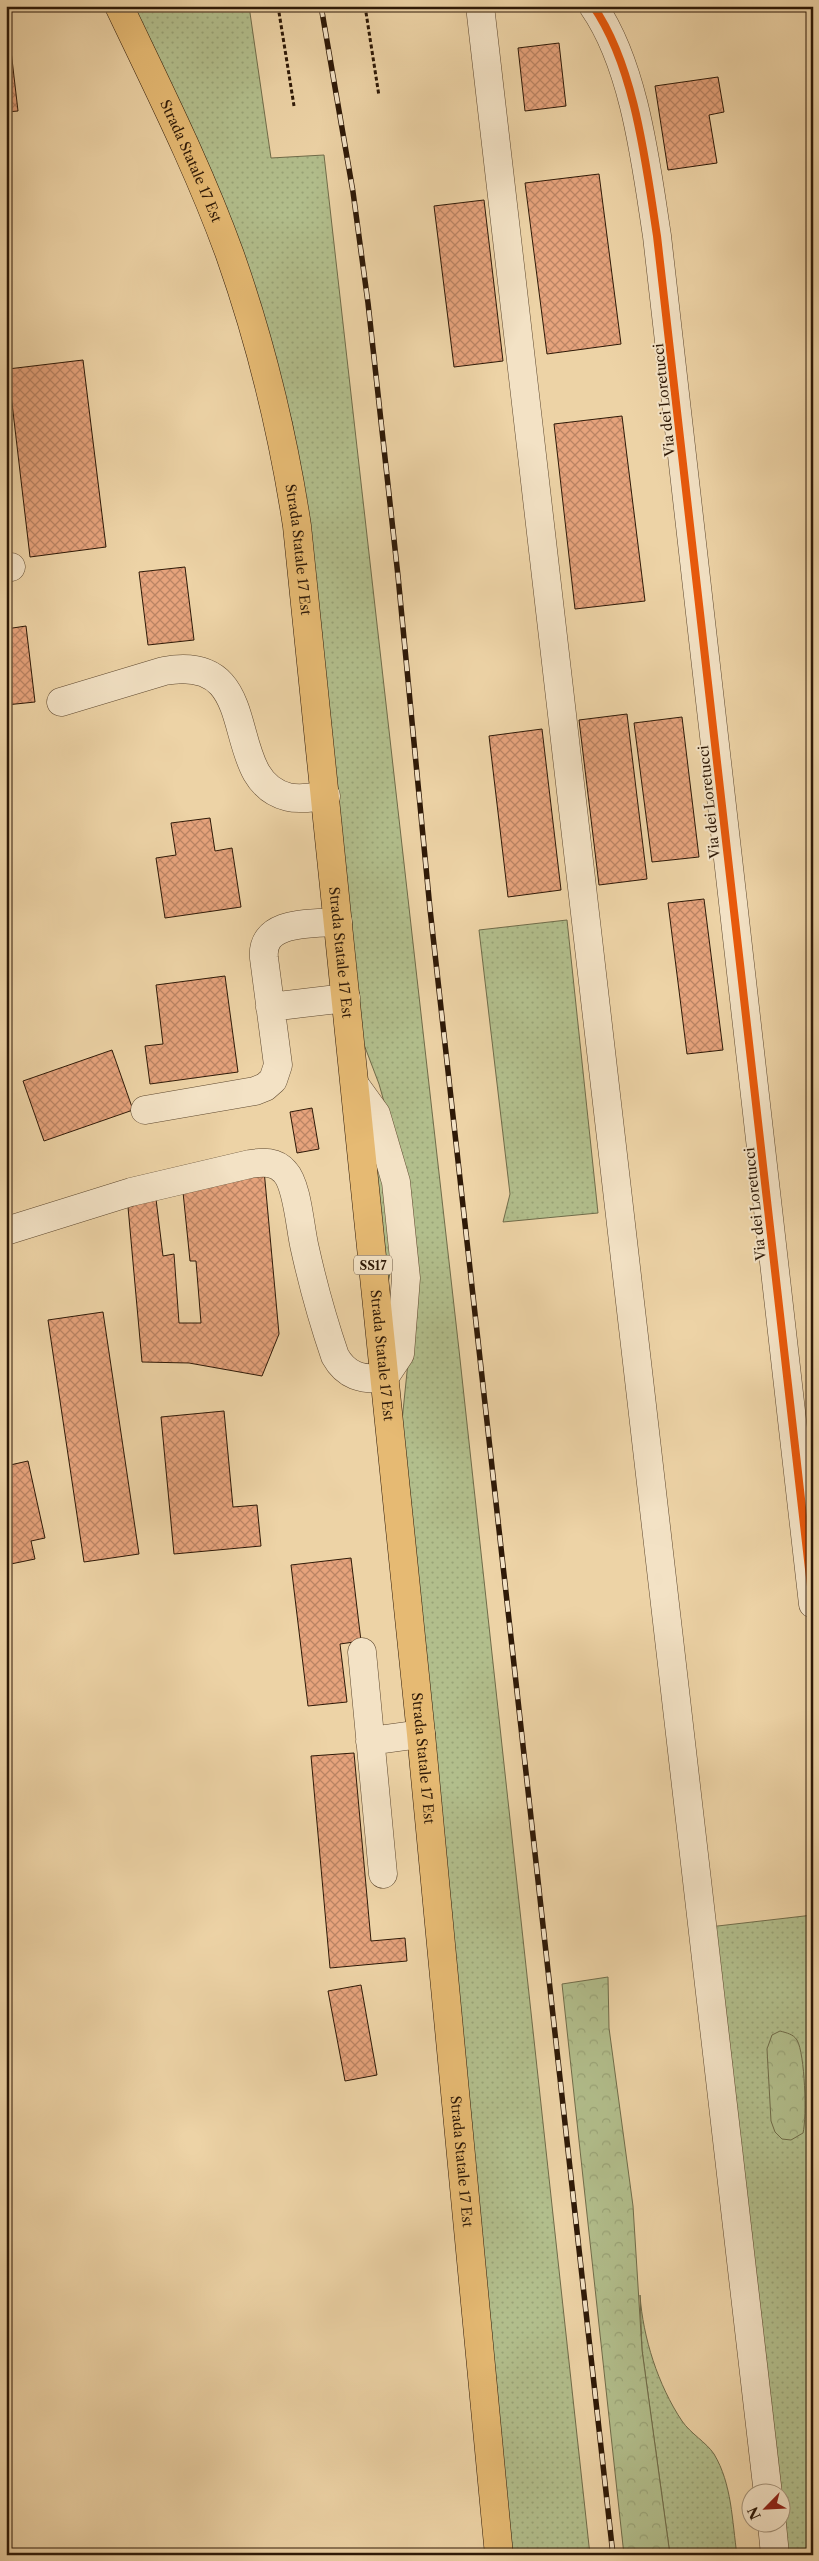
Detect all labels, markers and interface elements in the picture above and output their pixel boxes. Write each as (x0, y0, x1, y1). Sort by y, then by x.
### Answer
street label: Strada Statale 17 Est (156, 97, 226, 225)
street label: Via dei Loretucci (649, 343, 679, 458)
street label: Strada Statale 17 Est (281, 483, 315, 616)
street label: Via dei Loretucci (694, 745, 724, 860)
street label: Strada Statale 17 Est (325, 886, 356, 1019)
street label: Via dei Loretucci (740, 1147, 770, 1262)
road number: SS17 (354, 1256, 392, 1274)
street label: Strada Statale 17 Est (366, 1289, 398, 1422)
street label: Strada Statale 17 Est (408, 1692, 439, 1825)
street label: Strada Statale 17 Est (446, 2095, 477, 2228)
north arrow (742, 2484, 792, 2534)
text: N (743, 2504, 765, 2523)

